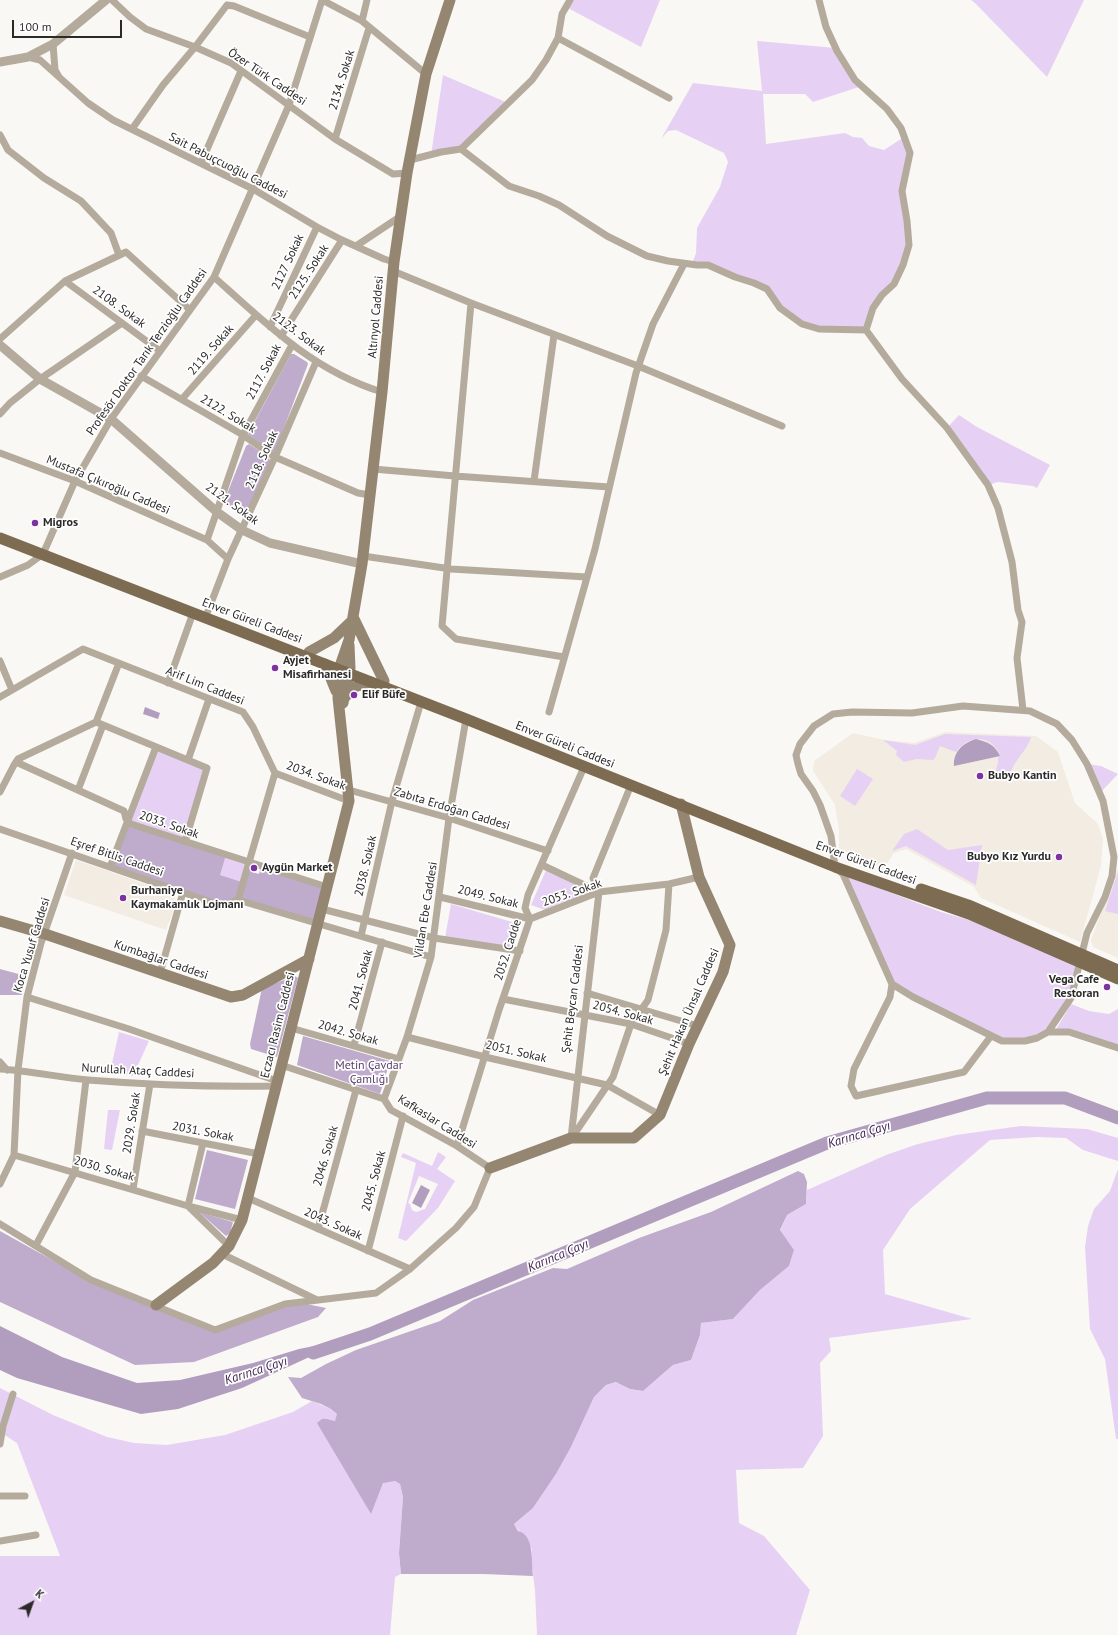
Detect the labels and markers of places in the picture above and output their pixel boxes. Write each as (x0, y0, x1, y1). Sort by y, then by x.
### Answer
place label: Migros (43, 516, 78, 530)
marker: Migros (30, 518, 40, 528)
place label: Ayjet Misafirhanesi (283, 654, 351, 682)
marker: Ayjet Misafirhanesi (270, 663, 280, 673)
place label: Elif Büfe (362, 688, 405, 702)
marker: Elif Büfe (349, 690, 359, 700)
place label: Bubyo Kantin (988, 769, 1057, 783)
marker: Bubyo Kantin (975, 771, 985, 781)
place label: Bubyo Kız Yurdu (967, 850, 1051, 864)
marker: Bubyo Kız Yurdu (1054, 852, 1064, 862)
place label: Aygün Market (262, 861, 333, 875)
marker: Aygün Market (249, 863, 259, 873)
place label: Burhaniye Kaymakamlık Lojmanı (131, 884, 243, 912)
marker: Burhaniye Kaymakamlık Lojmanı (118, 893, 128, 903)
place label: Vega Cafe Restoran (1049, 973, 1099, 1001)
marker: Vega Cafe Restoran (1102, 982, 1112, 992)

